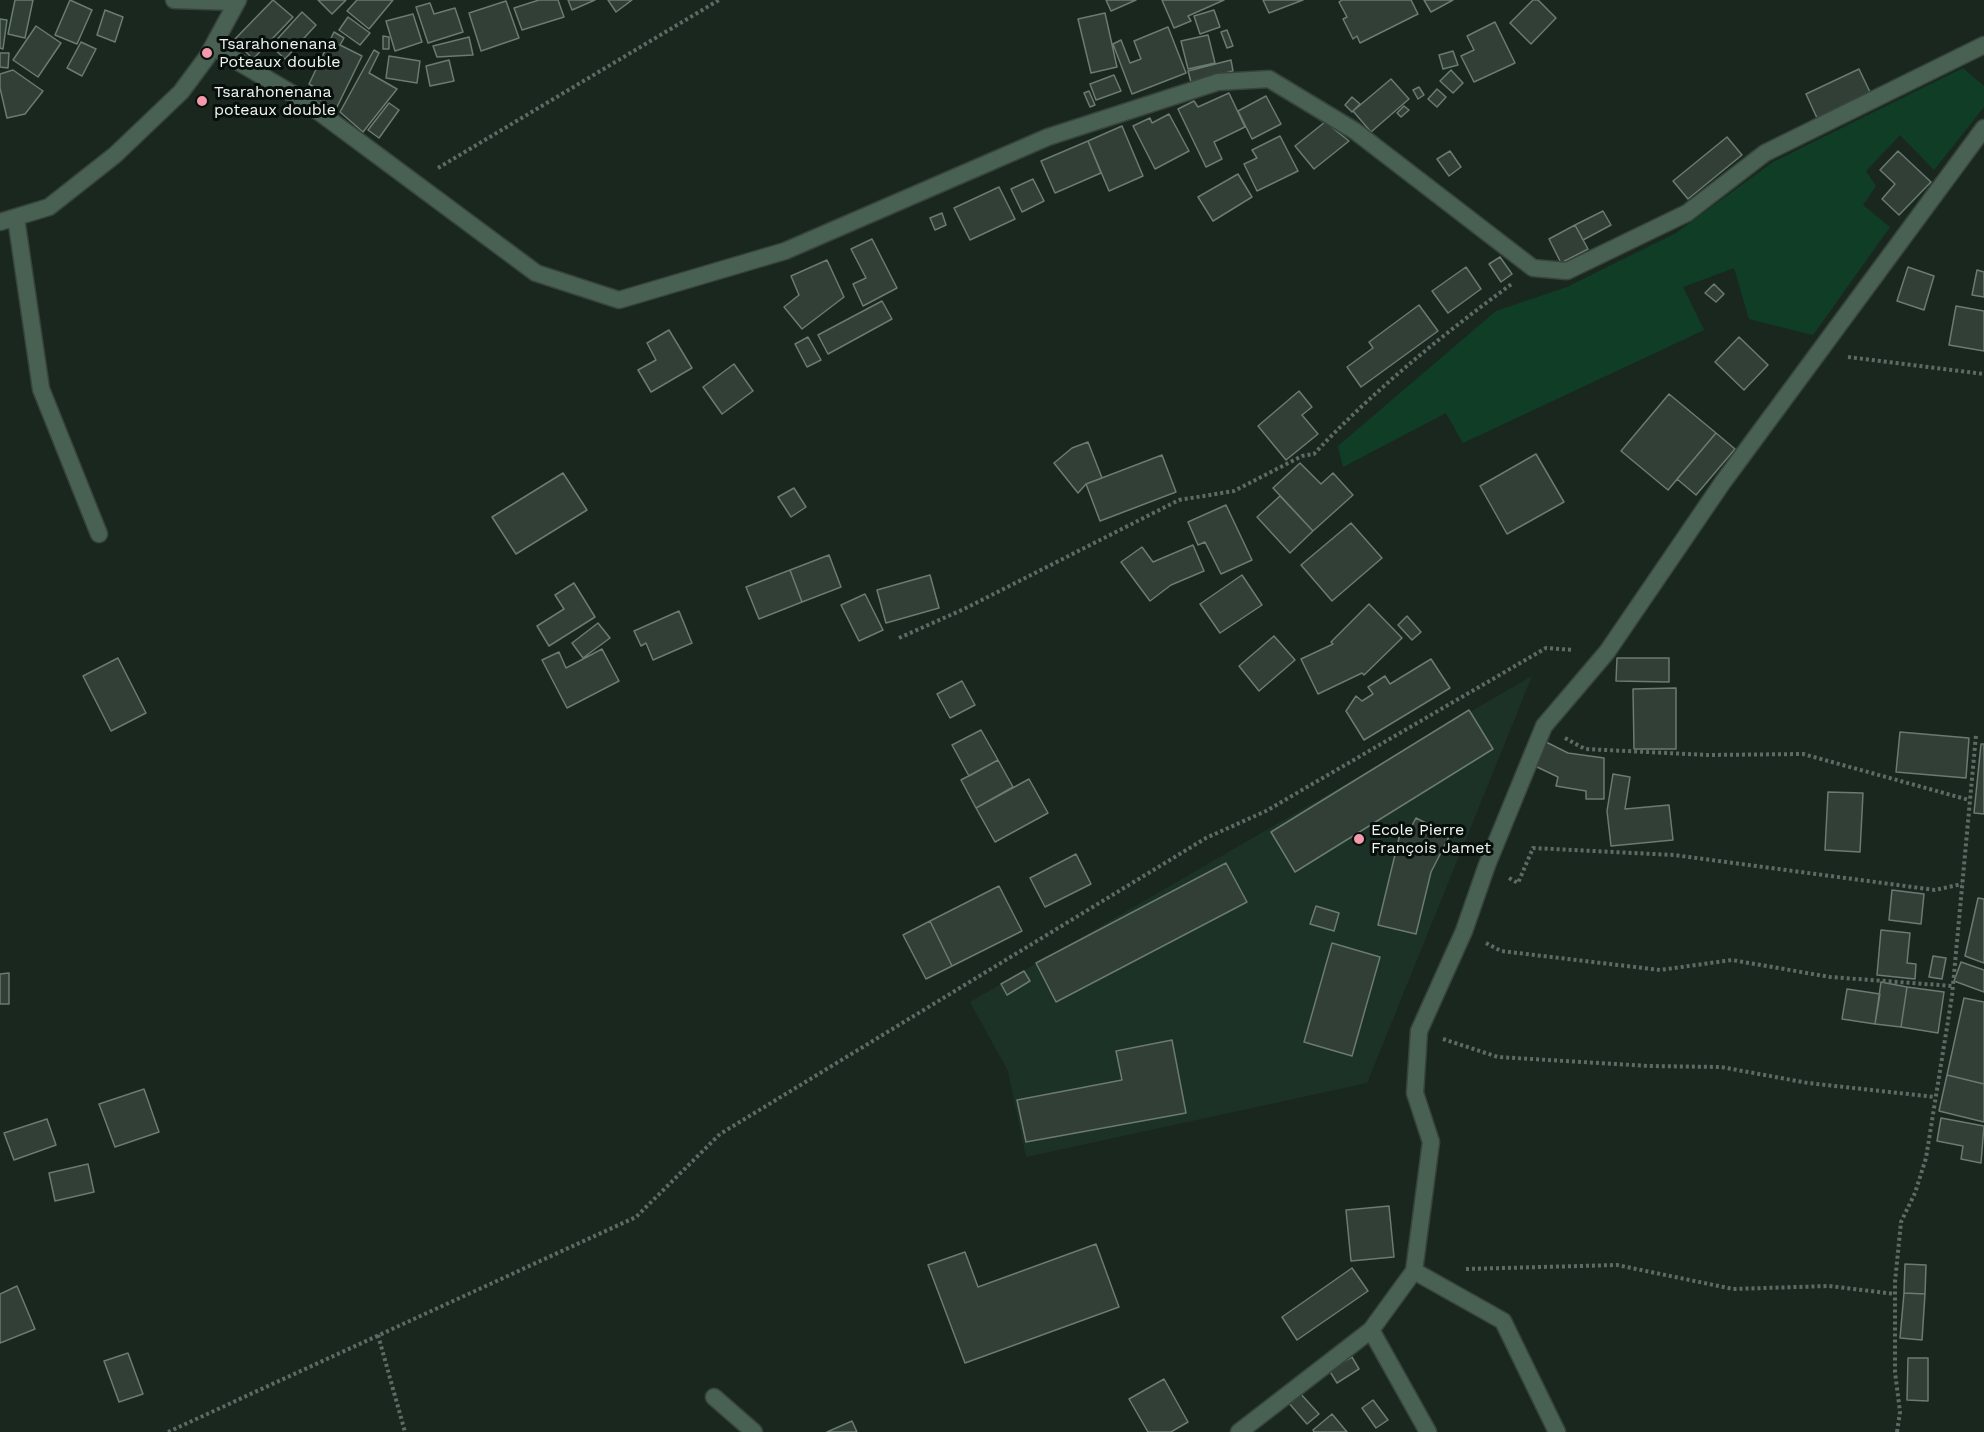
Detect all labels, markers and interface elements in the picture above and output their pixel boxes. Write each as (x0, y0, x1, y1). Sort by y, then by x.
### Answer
place label: Tsarahonenana Poteaux double (219, 34, 341, 72)
marker: Tsarahonenana Poteaux double (200, 46, 214, 60)
place label: Tsarahonenana poteaux double (214, 82, 336, 120)
marker: Tsarahonenana poteaux double (195, 94, 209, 108)
place label: Ecole Pierre François Jamet (1371, 820, 1491, 858)
marker: Ecole Pierre François Jamet (1352, 832, 1366, 846)

